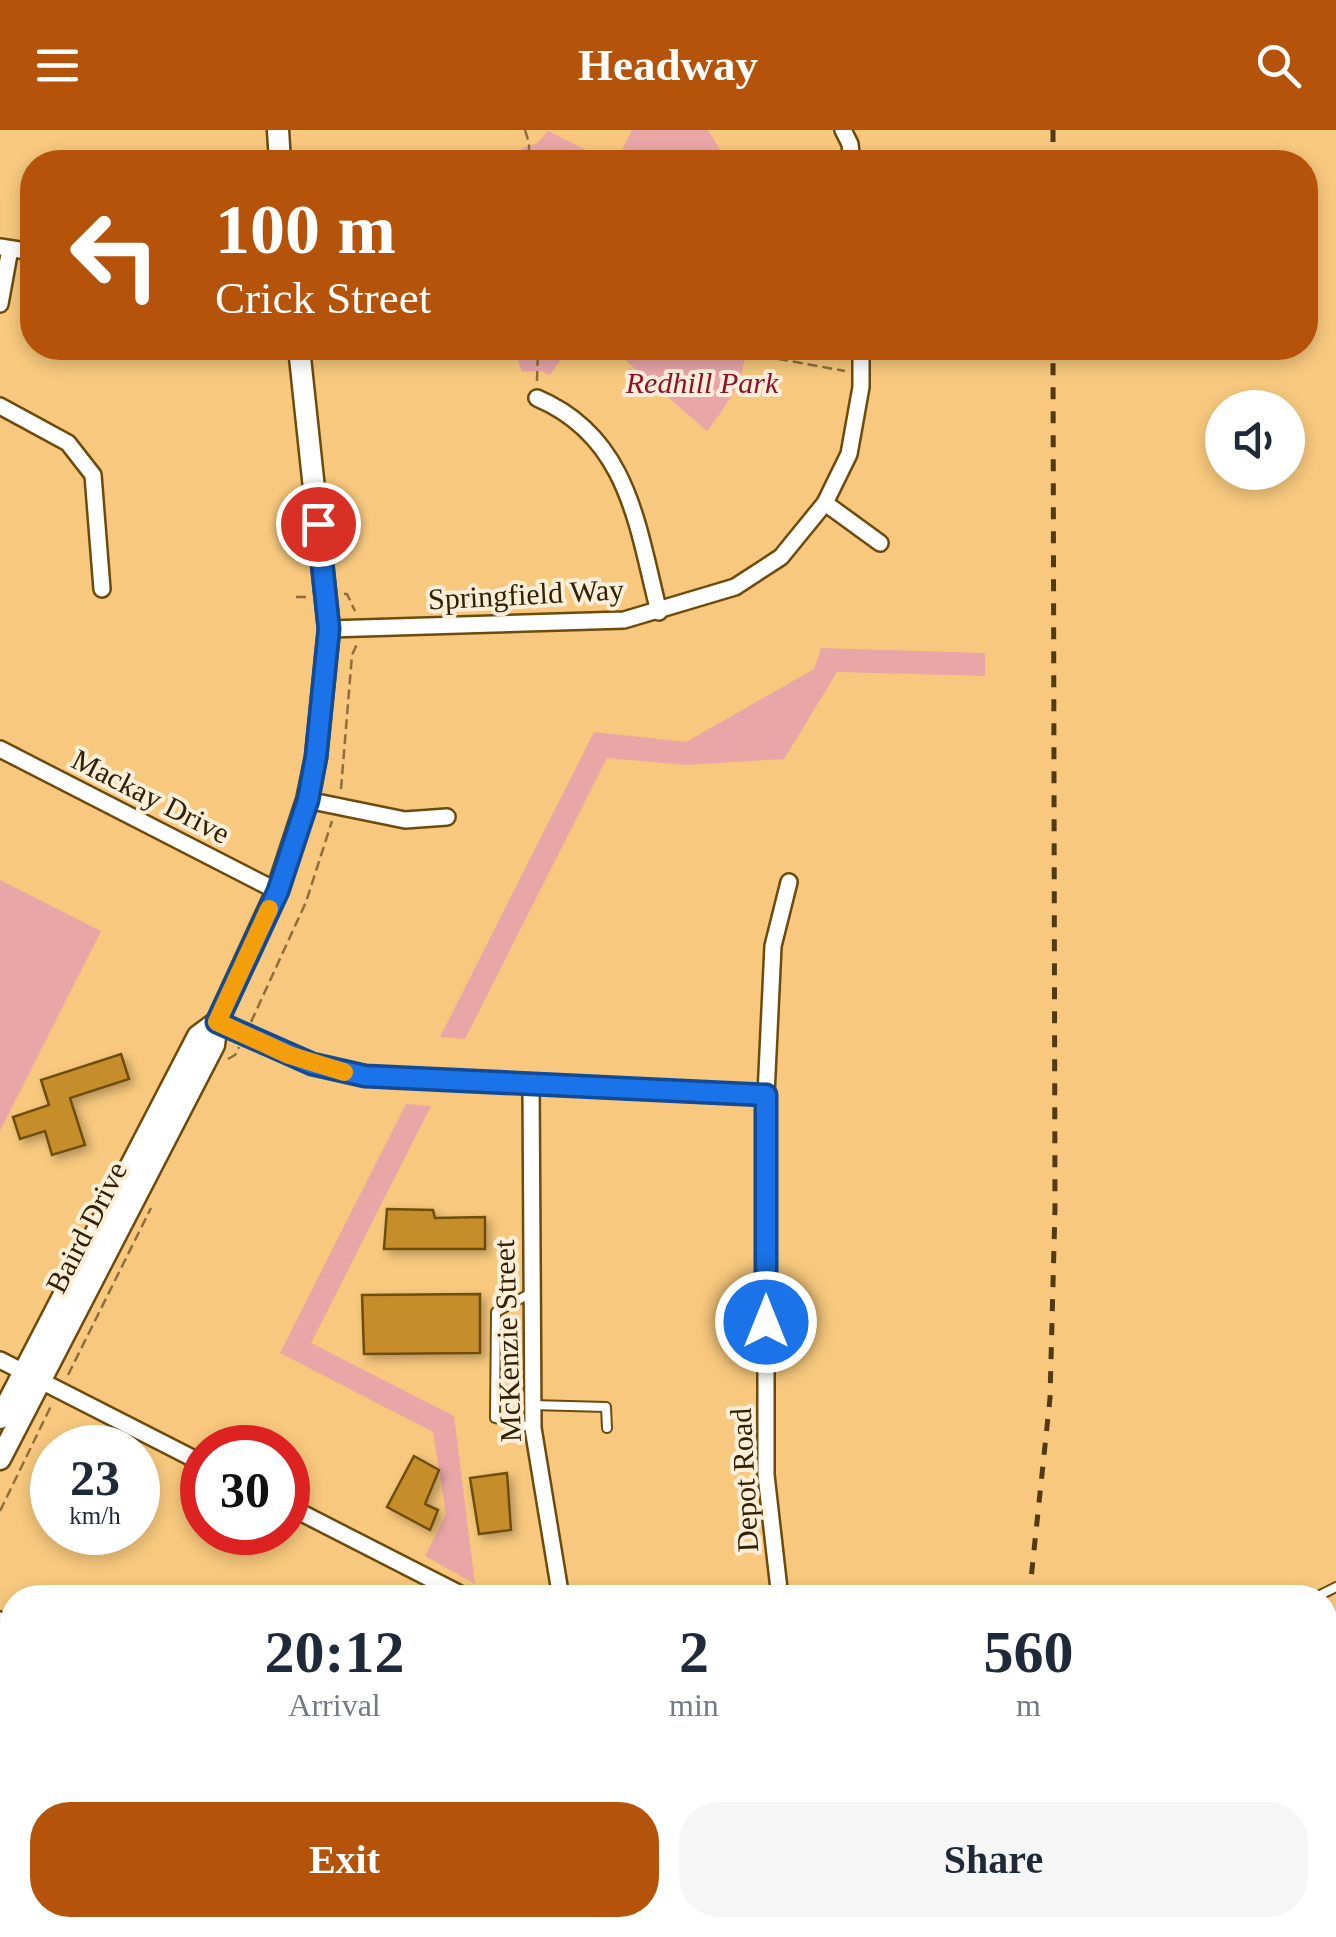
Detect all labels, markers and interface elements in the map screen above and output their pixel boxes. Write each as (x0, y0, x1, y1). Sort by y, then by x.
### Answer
icon: menu (30, 38, 85, 93)
icon: search (1251, 38, 1306, 93)
text: Headway (578, 40, 758, 90)
icon: left (50, 190, 180, 320)
text: 100 m (215, 191, 396, 268)
text: Crick Street (215, 273, 431, 323)
park label: Redhill Park (625, 366, 779, 399)
map controls (1205, 390, 1305, 490)
button: sound (1205, 390, 1305, 490)
pin (276, 482, 361, 567)
icon: arrive (291, 497, 346, 552)
street label: Springfield Way (427, 572, 625, 616)
street label: Mackay Drive (67, 742, 235, 850)
street label: Baird Drive (39, 1156, 133, 1298)
street label: McKenzie Street (487, 1239, 527, 1443)
position arrow (714, 1270, 818, 1374)
street label: Depot Road (724, 1407, 764, 1553)
speed limit sign: 30 (180, 1425, 310, 1555)
text: 23 (70, 1450, 120, 1506)
text: km/h (69, 1502, 121, 1529)
text: 20:12 (265, 1619, 405, 1685)
text: 2 (679, 1619, 709, 1685)
text: 560 (983, 1619, 1073, 1685)
text: Arrival (288, 1687, 381, 1723)
text: min (669, 1687, 719, 1723)
text: m (1016, 1687, 1041, 1723)
button: Exit (30, 1802, 659, 1917)
button: Share (679, 1802, 1308, 1917)

